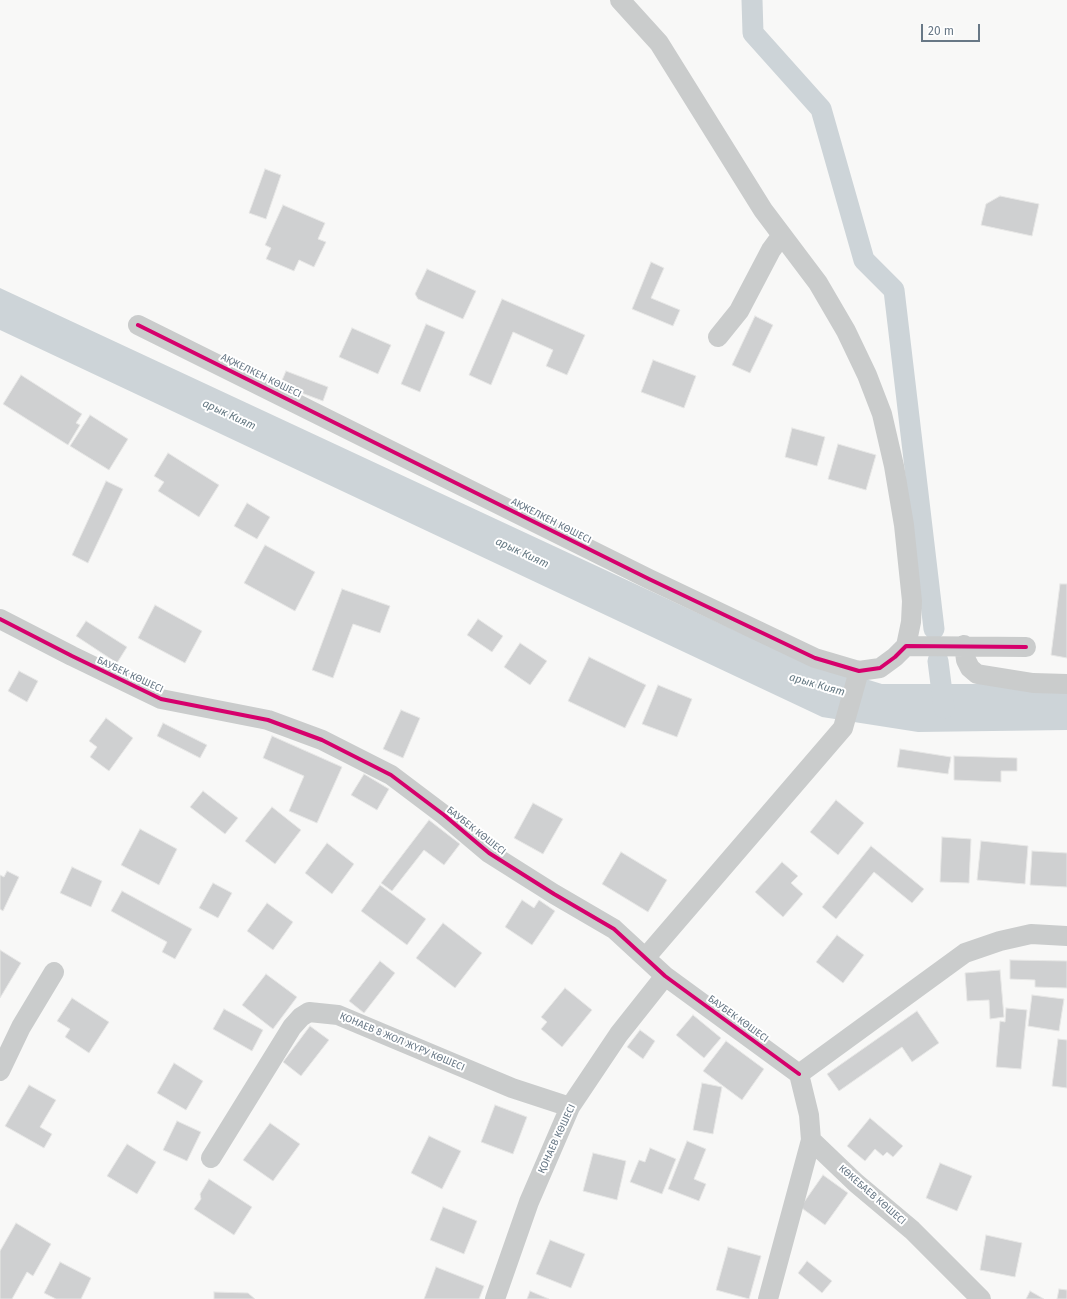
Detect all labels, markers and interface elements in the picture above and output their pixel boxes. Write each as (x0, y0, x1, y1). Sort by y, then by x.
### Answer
scale bar (923, 16, 982, 42)
text: 20 m (928, 24, 954, 38)
street label: АҚЖЕЛКЕН КӨШЕСІ (219, 351, 303, 401)
water label: арык Кият (200, 397, 258, 433)
street label: АҚЖЕЛКЕН КӨШЕСІ (509, 496, 593, 546)
water label: арык Кият (493, 535, 551, 571)
street label: БАУБЕК КӨШЕСІ (95, 654, 165, 696)
water label: арык Кият (788, 671, 846, 699)
street label: БАУБЕК КӨШЕСІ (444, 804, 508, 858)
street label: БАУБЕК КӨШЕСІ (705, 993, 771, 1045)
street label: ҚОНАЕВ 8 ЖОЛ ЖҮРУ КӨШЕСІ (338, 1010, 466, 1074)
street label: ҚОНАЕВ КӨШЕСІ (536, 1102, 578, 1176)
street label: КӨКЕБАЕВ КӨШЕСІ (836, 1163, 908, 1227)

